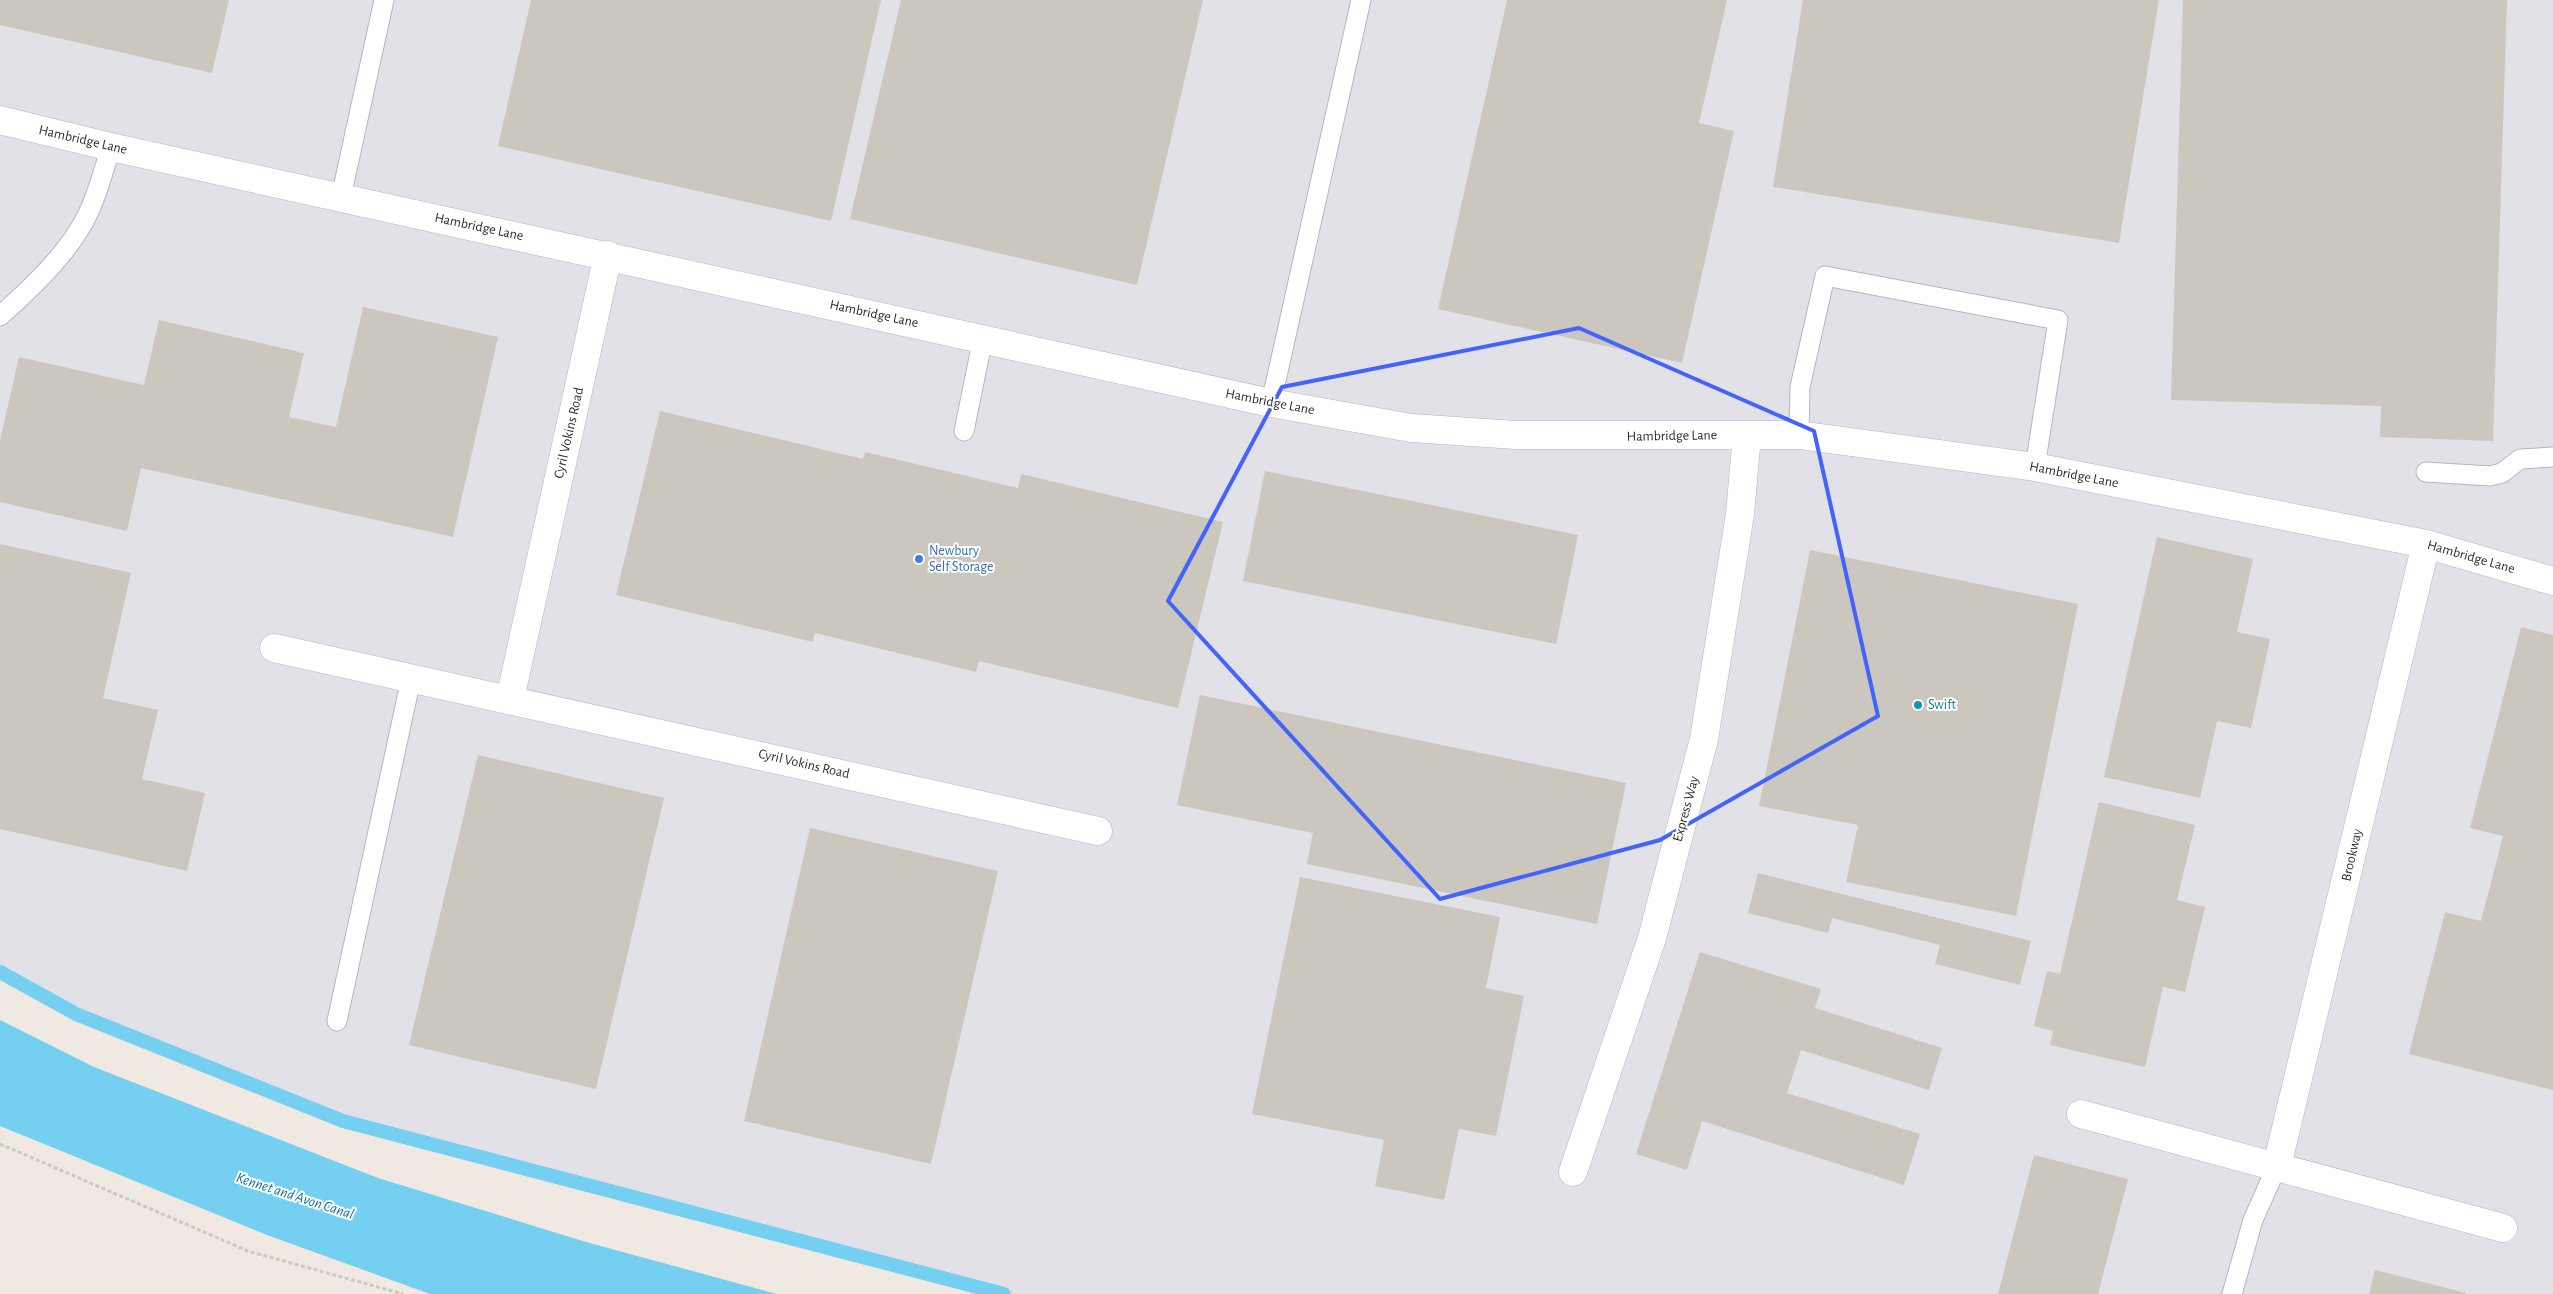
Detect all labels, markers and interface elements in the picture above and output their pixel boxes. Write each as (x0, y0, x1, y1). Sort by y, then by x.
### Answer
street label: Hambridge Lane (37, 123, 129, 157)
street label: Hambridge Lane (433, 211, 525, 243)
street label: Hambridge Lane (828, 298, 920, 330)
street label: Cyril Vokins Road (552, 386, 586, 480)
street label: Hambridge Lane (1224, 386, 1316, 418)
street label: Hambridge Lane (1627, 428, 1717, 444)
street label: Hambridge Lane (2028, 459, 2120, 491)
street label: Hambridge Lane (2426, 538, 2516, 576)
place label: Newbury Self Storage (929, 544, 994, 574)
marker: Newbury Self Storage (913, 553, 925, 565)
place label: Swift (1928, 698, 1957, 712)
marker: Swift (1912, 699, 1924, 711)
street label: Cyril Vokins Road (757, 747, 851, 781)
street label: Express Way (1671, 775, 1701, 843)
street label: Brookway (2339, 827, 2365, 883)
water label: Kennet and Avon Canal (234, 1170, 356, 1222)

